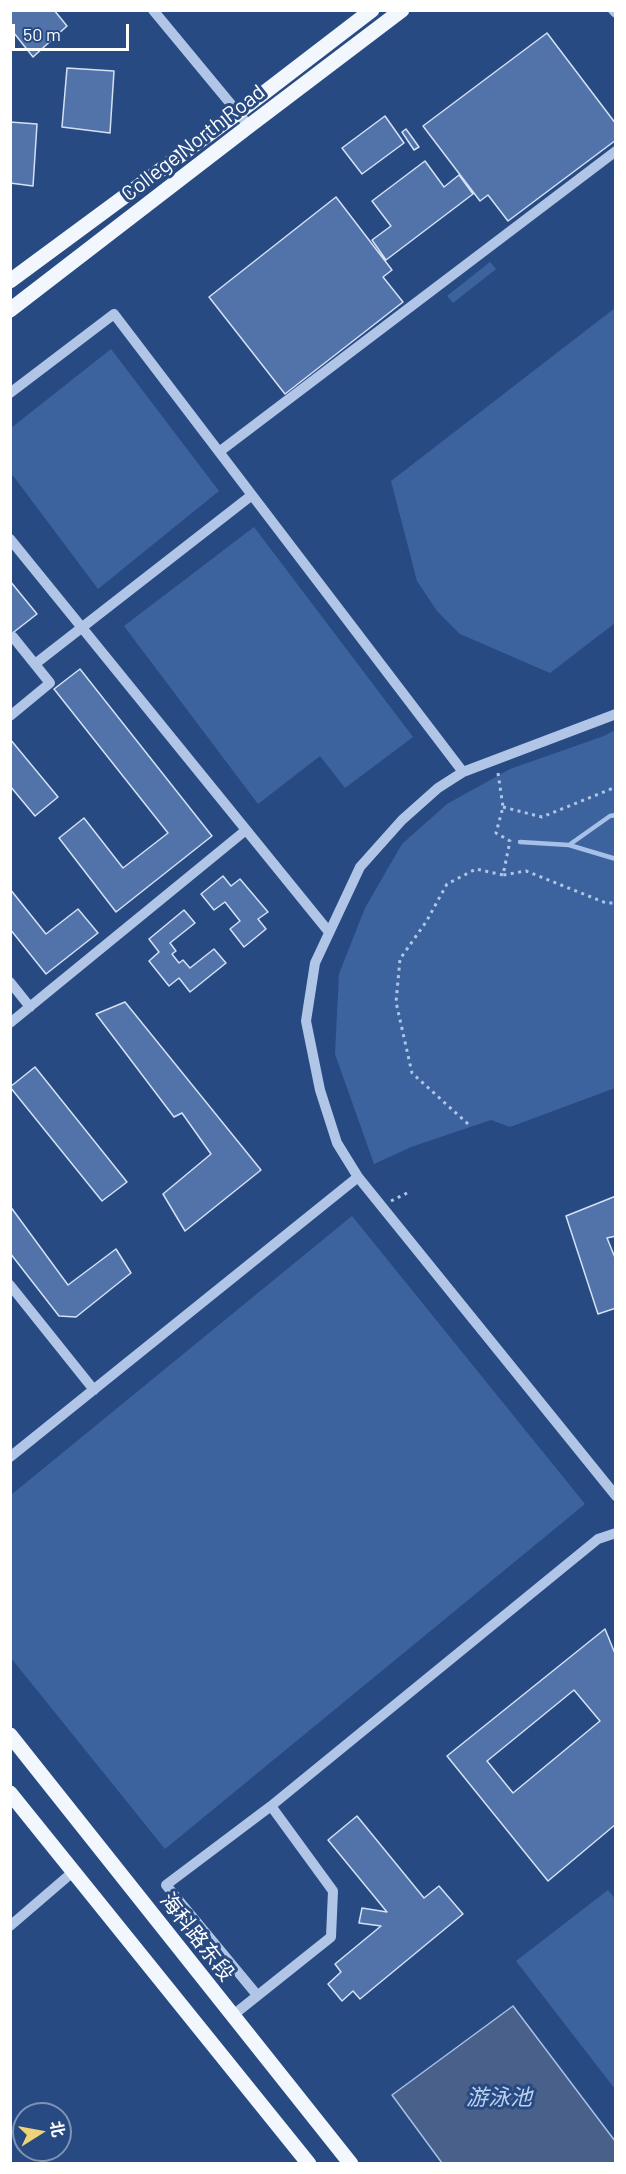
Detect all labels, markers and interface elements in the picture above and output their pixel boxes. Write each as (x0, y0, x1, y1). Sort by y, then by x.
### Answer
scale bar (15, 12, 132, 50)
text: 50 m (23, 23, 61, 45)
street label: College North Road (116, 79, 270, 207)
street label: 海科路东段 (155, 1888, 239, 1986)
water label: 游泳池 (466, 2085, 532, 2111)
north arrow (12, 2102, 72, 2162)
text: 北 (47, 2119, 69, 2139)

